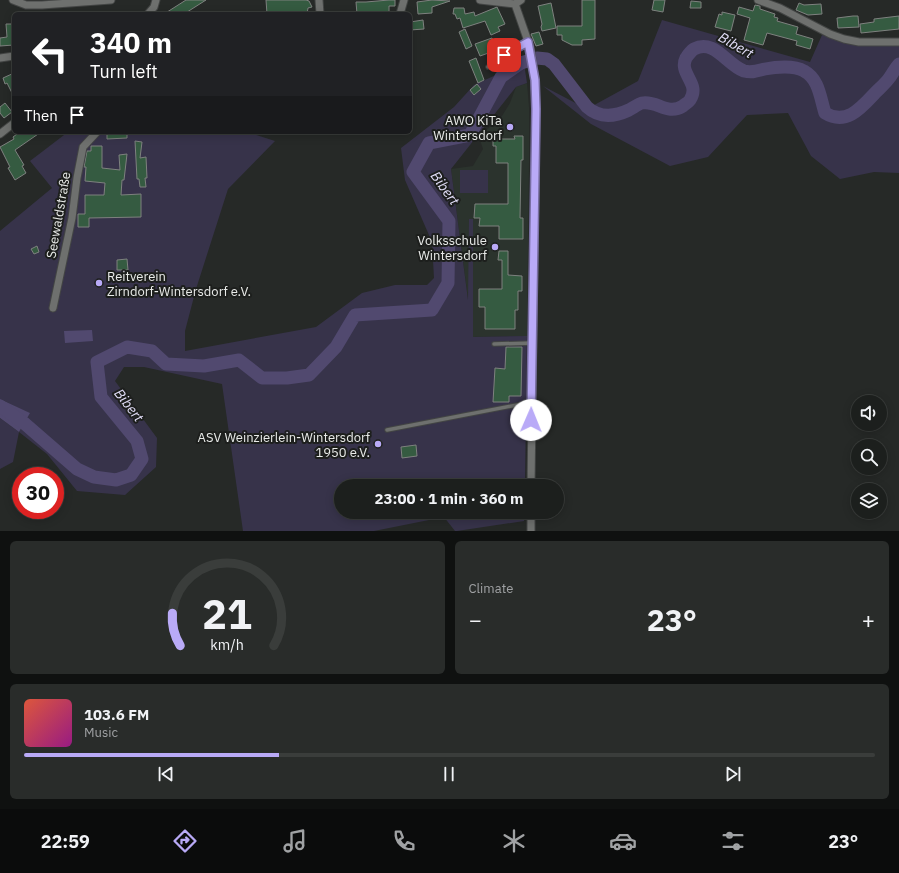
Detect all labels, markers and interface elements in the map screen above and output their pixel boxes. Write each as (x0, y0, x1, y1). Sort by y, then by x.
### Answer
text: 340 m (90, 24, 172, 61)
icon: left (24, 28, 76, 80)
water label: Bibert (715, 28, 757, 62)
pin (487, 38, 521, 72)
icon: arrive (493, 44, 515, 66)
text: Turn left (90, 60, 158, 83)
icon: arrive (66, 104, 88, 126)
text: Then (24, 106, 58, 125)
place label: AWO KiTa Wintersdorf (433, 112, 502, 144)
marker: AWO KiTa Wintersdorf (505, 122, 515, 132)
water label: Bibert (427, 168, 464, 209)
street label: Seewaldstraße (43, 170, 74, 260)
place label: Volksschule Wintersdorf (417, 232, 487, 264)
marker: Volksschule Wintersdorf (490, 242, 500, 252)
place label: Reitverein Zirndorf-Wintersdorf e.V. (107, 268, 251, 300)
marker: Reitverein Zirndorf-Wintersdorf e.V. (94, 278, 104, 288)
water label: Bibert (110, 385, 148, 426)
map controls (851, 395, 887, 519)
button: sound (851, 395, 887, 431)
position arrow (510, 399, 552, 441)
place label: ASV Weinzierlein-Wintersdorf 1950 e.V. (198, 429, 370, 461)
marker: ASV Weinzierlein-Wintersdorf 1950 e.V. (373, 439, 383, 449)
button: search (851, 439, 887, 475)
speed limit sign: 30 (12, 467, 64, 519)
button: layers (851, 483, 887, 519)
text: 23:00 · 1 min · 360 m (375, 489, 523, 508)
text: Climate (469, 580, 513, 597)
text: 21 (202, 585, 252, 639)
text: 23° (647, 600, 697, 639)
text: − (469, 605, 482, 634)
text: + (862, 605, 875, 634)
text: km/h (210, 634, 244, 653)
text: 103.6 FM (84, 705, 149, 724)
text: Music (84, 724, 118, 741)
icon: previous (155, 763, 177, 785)
icon: pause (438, 763, 460, 785)
icon: next (722, 763, 744, 785)
icon: directions (171, 827, 199, 855)
icon: music (281, 827, 309, 855)
icon: phone (390, 827, 418, 855)
icon: climate (500, 827, 528, 855)
icon: car (609, 827, 637, 855)
icon: filters (719, 827, 747, 855)
text: 22:59 (41, 830, 90, 853)
text: 23° (828, 830, 858, 853)

